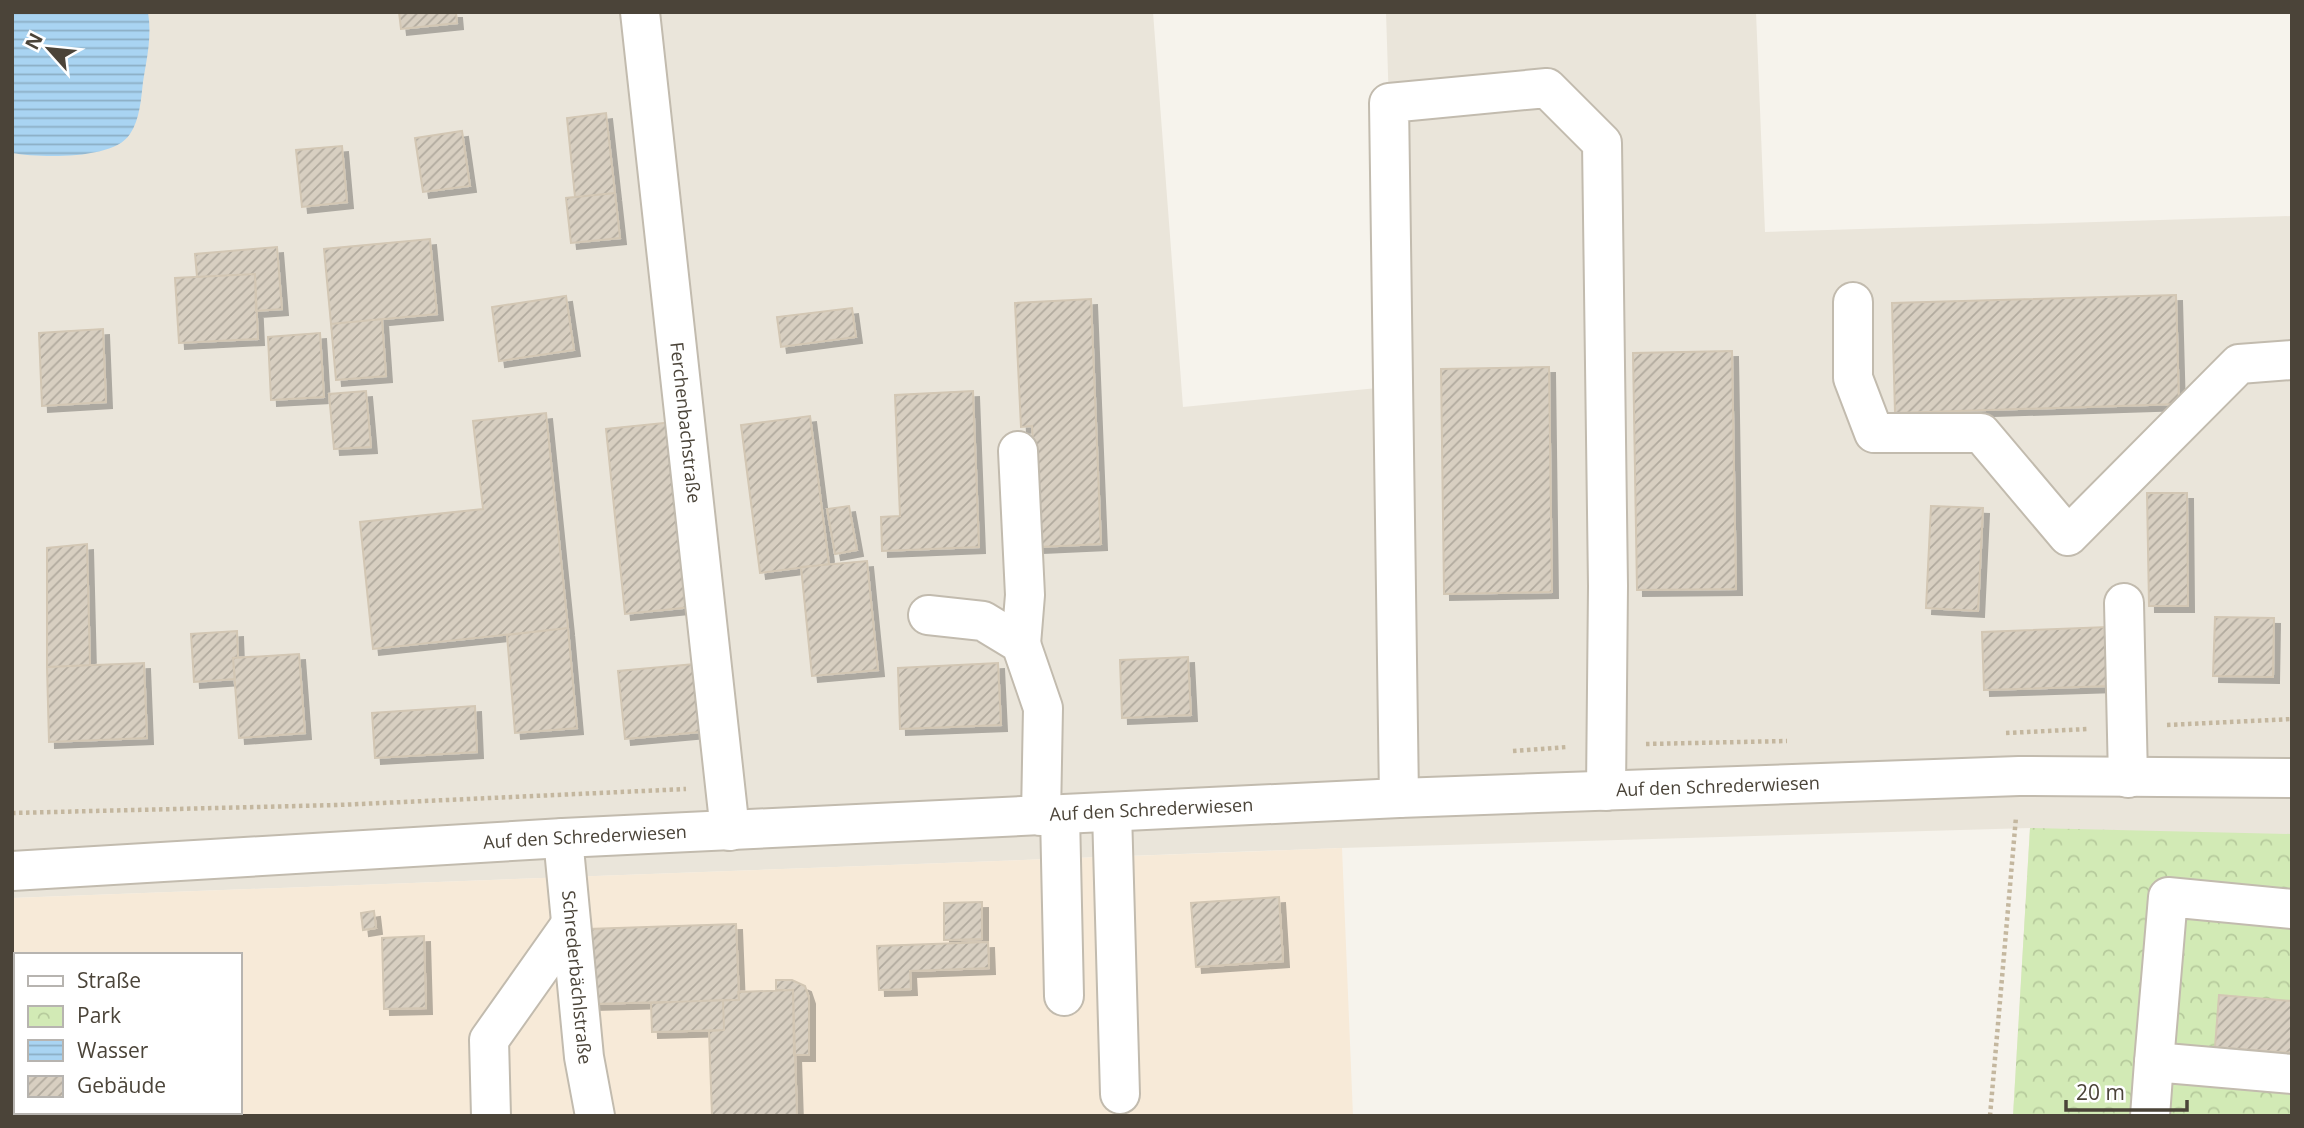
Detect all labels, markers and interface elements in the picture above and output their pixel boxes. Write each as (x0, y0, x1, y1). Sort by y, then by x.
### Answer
north arrow (14, 14, 84, 84)
text: N (19, 28, 49, 54)
street label: Ferchenbachstraße (665, 341, 707, 504)
street label: Auf den Schrederwiesen (1616, 770, 1820, 801)
street label: Auf den Schrederwiesen (1049, 792, 1254, 826)
street label: Auf den Schrederwiesen (482, 819, 687, 854)
street label: Schrederbächlstraße (557, 889, 598, 1066)
legend (14, 953, 242, 1114)
text: Straße (77, 966, 141, 994)
text: Park (77, 1001, 121, 1029)
text: Wasser (77, 1036, 149, 1064)
scale bar (2066, 1068, 2187, 1112)
text: Gebäude (77, 1071, 166, 1099)
text: 20 m (2076, 1078, 2125, 1106)

